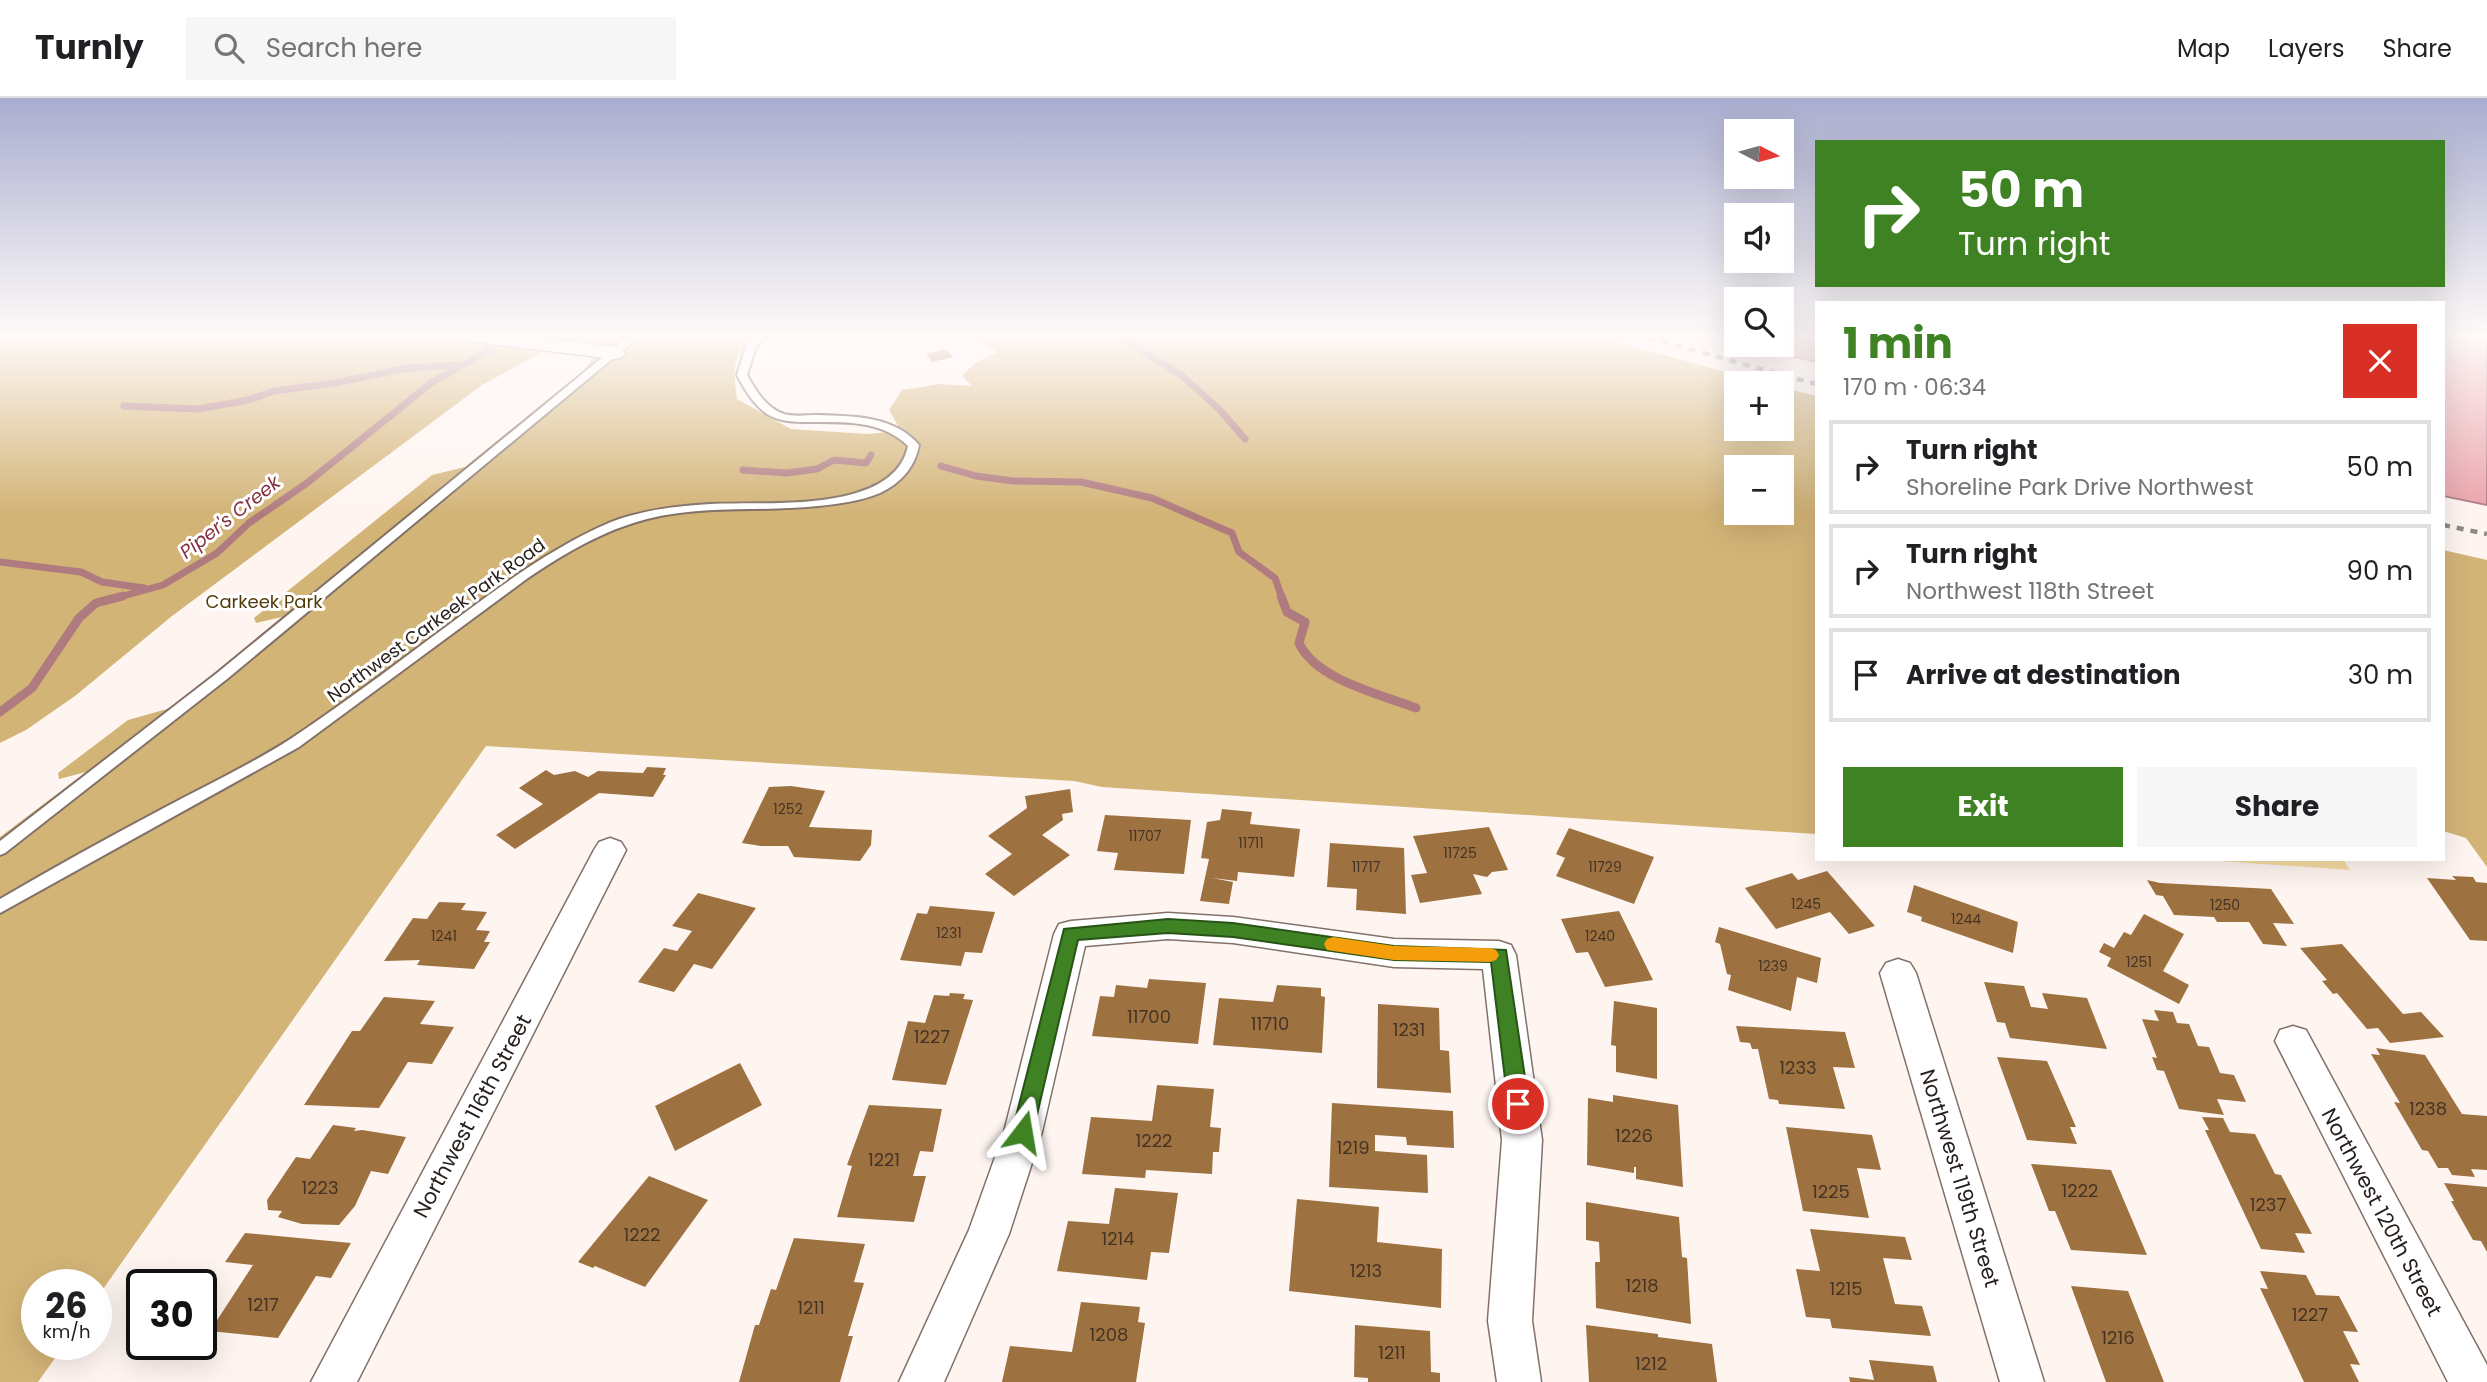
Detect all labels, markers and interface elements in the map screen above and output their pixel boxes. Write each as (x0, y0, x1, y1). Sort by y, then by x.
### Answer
search box (186, 17, 676, 80)
text: Turnly (35, 24, 144, 71)
icon: search (210, 29, 248, 67)
text: Search here (266, 30, 422, 66)
text: Map (2177, 32, 2230, 65)
text: Layers (2268, 32, 2344, 65)
text: Share (2382, 32, 2452, 65)
north arrow (1724, 119, 1794, 189)
map controls (1724, 119, 1794, 525)
text: 50 m (1958, 156, 2084, 224)
icon: right (1843, 168, 1934, 259)
button: sound (1724, 203, 1794, 273)
text: Turn right (1958, 221, 2110, 266)
button: search (1724, 287, 1794, 357)
text: 1 min (1843, 314, 1953, 373)
button: close (2343, 324, 2417, 398)
button: + (1724, 371, 1794, 441)
text: 170 m · 06:34 (1843, 371, 1986, 403)
text: Turn right (1906, 432, 2038, 468)
icon: right (1847, 448, 1885, 486)
text: 50 m (2347, 449, 2413, 485)
button: − (1724, 455, 1794, 525)
water label: Piper's Creek (174, 468, 287, 565)
text: Shoreline Park Drive Northwest (1906, 471, 2254, 503)
street label: Northwest Carkeek Park Road (322, 532, 550, 708)
text: Turn right (1906, 536, 2038, 572)
icon: right (1847, 552, 1885, 590)
text: 90 m (2347, 553, 2413, 589)
text: Northwest 118th Street (1906, 575, 2154, 607)
park label: Carkeek Park (205, 589, 323, 614)
icon: arrive (1847, 656, 1885, 694)
text: Arrive at destination (1906, 657, 2181, 693)
text: 30 m (2348, 657, 2413, 693)
button: Exit (1843, 767, 2123, 847)
button: Share (2137, 767, 2417, 847)
house number: 1252 (773, 799, 803, 819)
house number: 11707 (1128, 826, 1162, 846)
house number: 11711 (1238, 833, 1264, 853)
house number: 11725 (1443, 843, 1477, 863)
house number: 11717 (1352, 857, 1381, 877)
house number: 11729 (1588, 857, 1622, 877)
house number: 1245 (1791, 894, 1821, 914)
house number: 1250 (2210, 895, 2240, 915)
house number: 1244 (1951, 909, 1981, 929)
house number: 1231 (936, 923, 962, 943)
house number: 1241 (431, 926, 457, 946)
house number: 1240 (1585, 926, 1615, 946)
house number: 1251 (2126, 952, 2152, 972)
house number: 1239 (1758, 956, 1788, 976)
house number: 11700 (1127, 1004, 1171, 1029)
street label: Northwest 116th Street (406, 1009, 538, 1223)
house number: 11710 (1251, 1011, 1289, 1036)
house number: 1231 (1393, 1017, 1425, 1042)
house number: 1227 (914, 1024, 950, 1049)
house number: 1233 (1779, 1055, 1817, 1080)
street label: Northwest 119th Street (1913, 1065, 2007, 1291)
pin (1488, 1074, 1548, 1134)
icon: arrive (1499, 1085, 1537, 1123)
position arrow (986, 1095, 1060, 1169)
house number: 1238 (2409, 1096, 2447, 1121)
street label: Northwest 120th Street (2315, 1103, 2449, 1321)
house number: 1226 (1615, 1123, 1653, 1148)
house number: 1222 (1136, 1128, 1172, 1153)
house number: 1219 (1336, 1135, 1370, 1160)
house number: 1221 (868, 1147, 900, 1172)
house number: 1223 (301, 1175, 339, 1200)
house number: 1222 (2062, 1178, 2098, 1203)
house number: 1225 (1812, 1179, 1850, 1204)
house number: 1237 (2250, 1192, 2286, 1217)
house number: 1222 (624, 1222, 660, 1247)
house number: 1214 (1101, 1226, 1135, 1251)
house number: 1213 (1350, 1258, 1382, 1283)
speed limit sign: 30 (126, 1269, 217, 1360)
house number: 1218 (1625, 1273, 1659, 1298)
house number: 1215 (1829, 1276, 1863, 1301)
text: 26 (45, 1281, 88, 1330)
house number: 1217 (247, 1292, 279, 1317)
house number: 1211 (797, 1295, 825, 1320)
house number: 1227 (2292, 1302, 2328, 1327)
text: km/h (43, 1319, 90, 1344)
house number: 1208 (1090, 1322, 1128, 1347)
house number: 1216 (2101, 1325, 2135, 1350)
house number: 1211 (1378, 1340, 1406, 1365)
house number: 1212 (1635, 1351, 1667, 1376)

